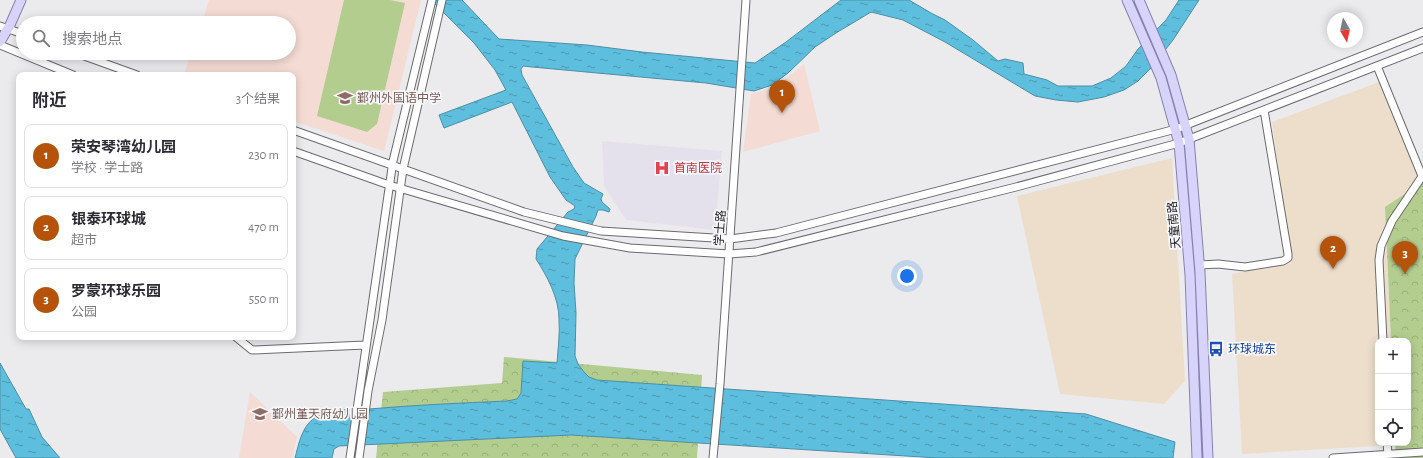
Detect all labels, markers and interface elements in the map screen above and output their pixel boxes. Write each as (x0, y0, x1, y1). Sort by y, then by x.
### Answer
north arrow (1327, 12, 1363, 48)
search box (16, 16, 296, 60)
icon: search (30, 27, 52, 49)
text: 搜索地点 (62, 32, 122, 47)
pin: 1 (769, 80, 795, 113)
school or university icon: 鄞州外国语中学 (336, 89, 354, 107)
place label: 鄞州外国语中学 (357, 91, 441, 104)
text: 附近 (32, 92, 66, 109)
text: 3个结果 (236, 93, 280, 106)
text: 荣安琴湾幼儿园 (71, 140, 176, 155)
text: 1 (44, 149, 48, 162)
text: 230 m (248, 149, 279, 162)
hospital icon: 首南医院 (653, 159, 671, 177)
place label: 首南医院 (674, 161, 722, 174)
text: 学校 · 学士路 (71, 162, 143, 175)
street label: 天童南路 (1165, 201, 1182, 250)
street label: 学士路 (712, 210, 727, 246)
text: 银泰环球城 (71, 212, 146, 227)
text: 2 (43, 221, 49, 234)
text: 470 m (248, 221, 279, 234)
text: 超市 (71, 234, 97, 247)
pin: 2 (1320, 236, 1346, 269)
pin: 3 (1392, 241, 1418, 274)
your location (897, 266, 917, 286)
text: 罗蒙环球乐园 (71, 284, 161, 299)
text: 3 (43, 293, 49, 306)
text: 550 m (249, 293, 279, 306)
text: 公园 (71, 306, 97, 319)
map controls (1375, 338, 1411, 446)
button: + (1375, 338, 1411, 374)
bus stop icon: 环球城东 (1207, 340, 1225, 358)
place label: 环球城东 (1228, 342, 1276, 355)
button: − (1375, 374, 1411, 410)
school or university icon: 鄞州堇天府幼儿园 (251, 405, 269, 423)
place label: 鄞州堇天府幼儿园 (272, 407, 368, 420)
button: locate (1375, 410, 1411, 446)

